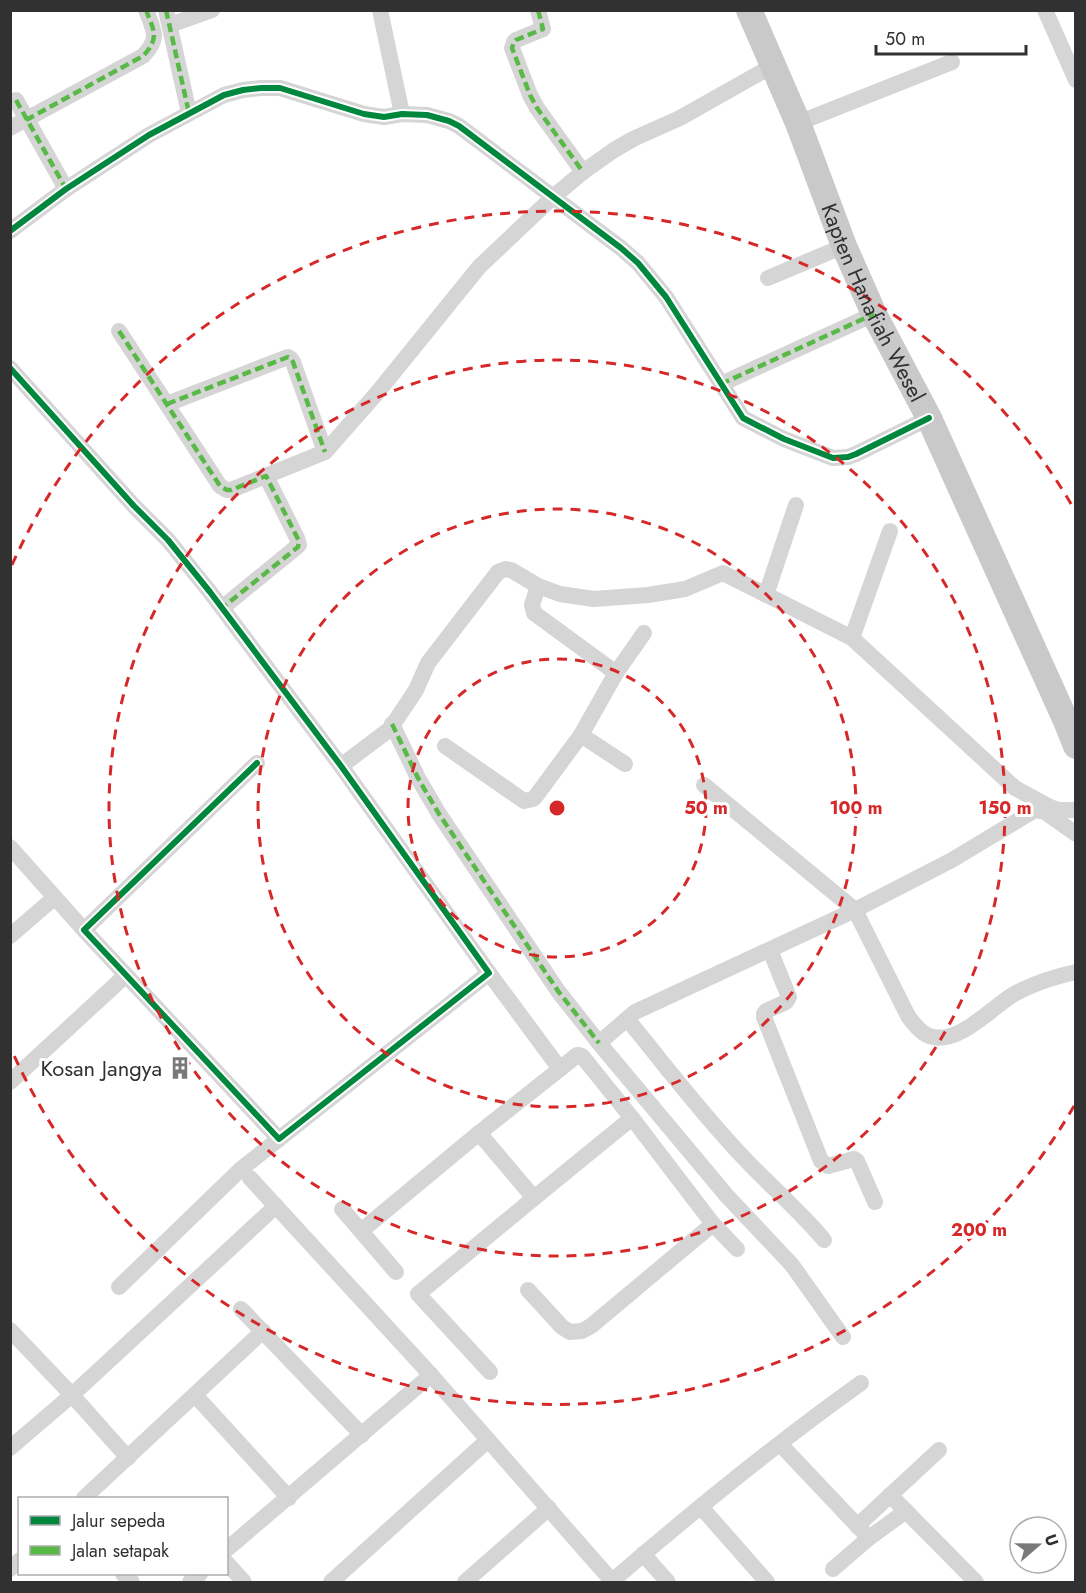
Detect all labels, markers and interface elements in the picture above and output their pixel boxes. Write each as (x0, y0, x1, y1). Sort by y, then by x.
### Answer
scale bar (876, 18, 1026, 56)
text: 50 m (885, 26, 925, 52)
street label: Kapten Hanafiah Wesel (813, 199, 934, 408)
text: 50 m (684, 795, 728, 821)
text: 100 m (829, 795, 883, 821)
text: 150 m (979, 795, 1031, 821)
centre of rings (547, 798, 567, 818)
place label: Kosan Jangya (40, 1052, 162, 1084)
building icon: Kosan Jangya (167, 1055, 193, 1081)
text: 200 m (951, 1217, 1007, 1243)
legend (18, 1497, 228, 1575)
text: Jalur sepeda (70, 1508, 165, 1534)
north arrow (1008, 1515, 1068, 1575)
text: U (1039, 1531, 1064, 1549)
text: Jalan setapak (70, 1538, 169, 1564)

